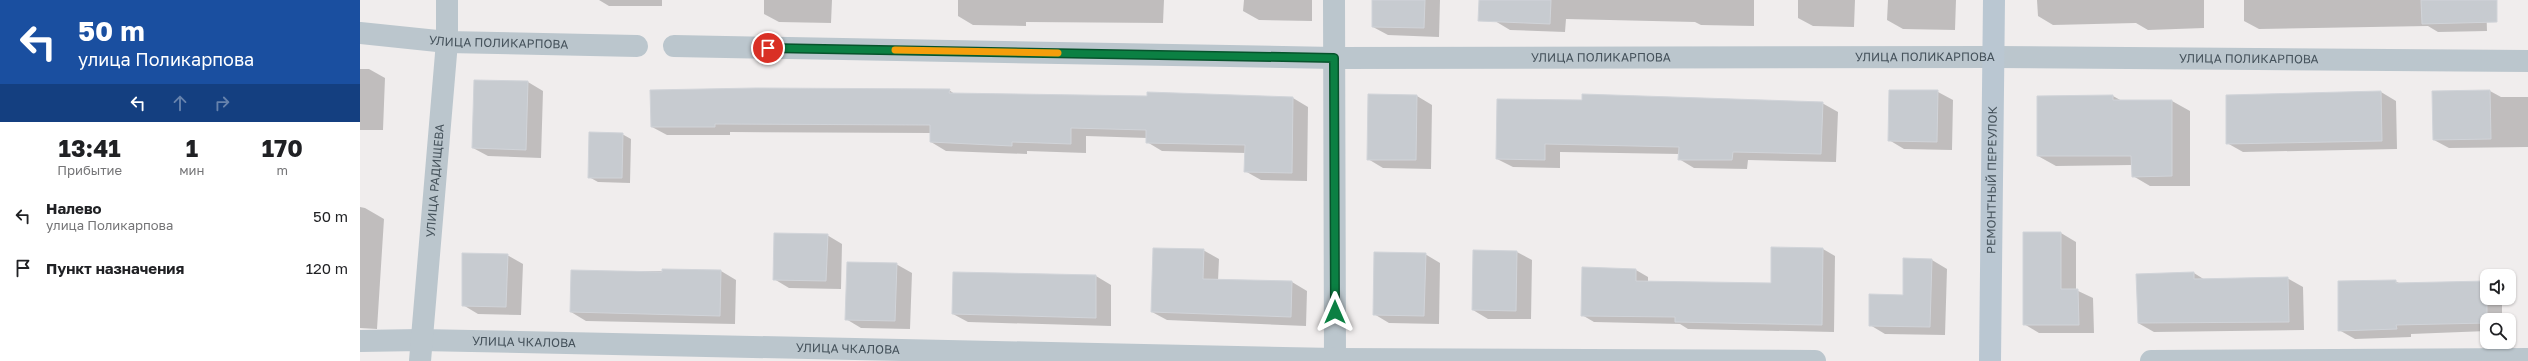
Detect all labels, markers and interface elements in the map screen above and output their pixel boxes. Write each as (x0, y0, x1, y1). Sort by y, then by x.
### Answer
text: 50 m (78, 14, 145, 47)
icon: left (12, 16, 64, 68)
pin (751, 31, 785, 65)
street label: УЛИЦА ПОЛИКАРПОВА (428, 32, 568, 52)
icon: arrive (757, 37, 779, 59)
text: улица Поликарпова (78, 48, 254, 70)
street label: УЛИЦА ПОЛИКАРПОВА (1531, 49, 1671, 65)
street label: УЛИЦА ПОЛИКАРПОВА (1855, 49, 1995, 64)
street label: УЛИЦА ПОЛИКАРПОВА (2179, 50, 2319, 66)
icon: left (127, 92, 149, 114)
icon: ahead (169, 92, 191, 114)
icon: right (211, 92, 233, 114)
street label: РЕМОНТНЫЙ ПЕРЕУЛОК (1983, 105, 2000, 254)
street label: УЛИЦА РАДИЩЕВА (422, 123, 447, 238)
text: 13:41 (59, 133, 121, 162)
text: 1 (186, 133, 198, 162)
text: 170 (262, 133, 303, 162)
text: Прибытие (57, 162, 122, 178)
text: мин (179, 162, 204, 178)
text: m (276, 162, 288, 178)
text: Налево (46, 199, 102, 217)
icon: left (12, 205, 34, 227)
text: 50 m (313, 207, 348, 225)
text: улица Поликарпова (46, 217, 173, 233)
icon: arrive (12, 257, 34, 279)
text: Пункт назначения (46, 259, 184, 277)
text: 120 m (306, 259, 348, 277)
map controls (2480, 269, 2516, 349)
button: sound (2480, 269, 2516, 305)
position arrow (1314, 291, 1356, 333)
button: search (2480, 313, 2516, 349)
street label: УЛИЦА ЧКАЛОВА (472, 333, 576, 350)
street label: УЛИЦА ЧКАЛОВА (796, 340, 900, 357)

